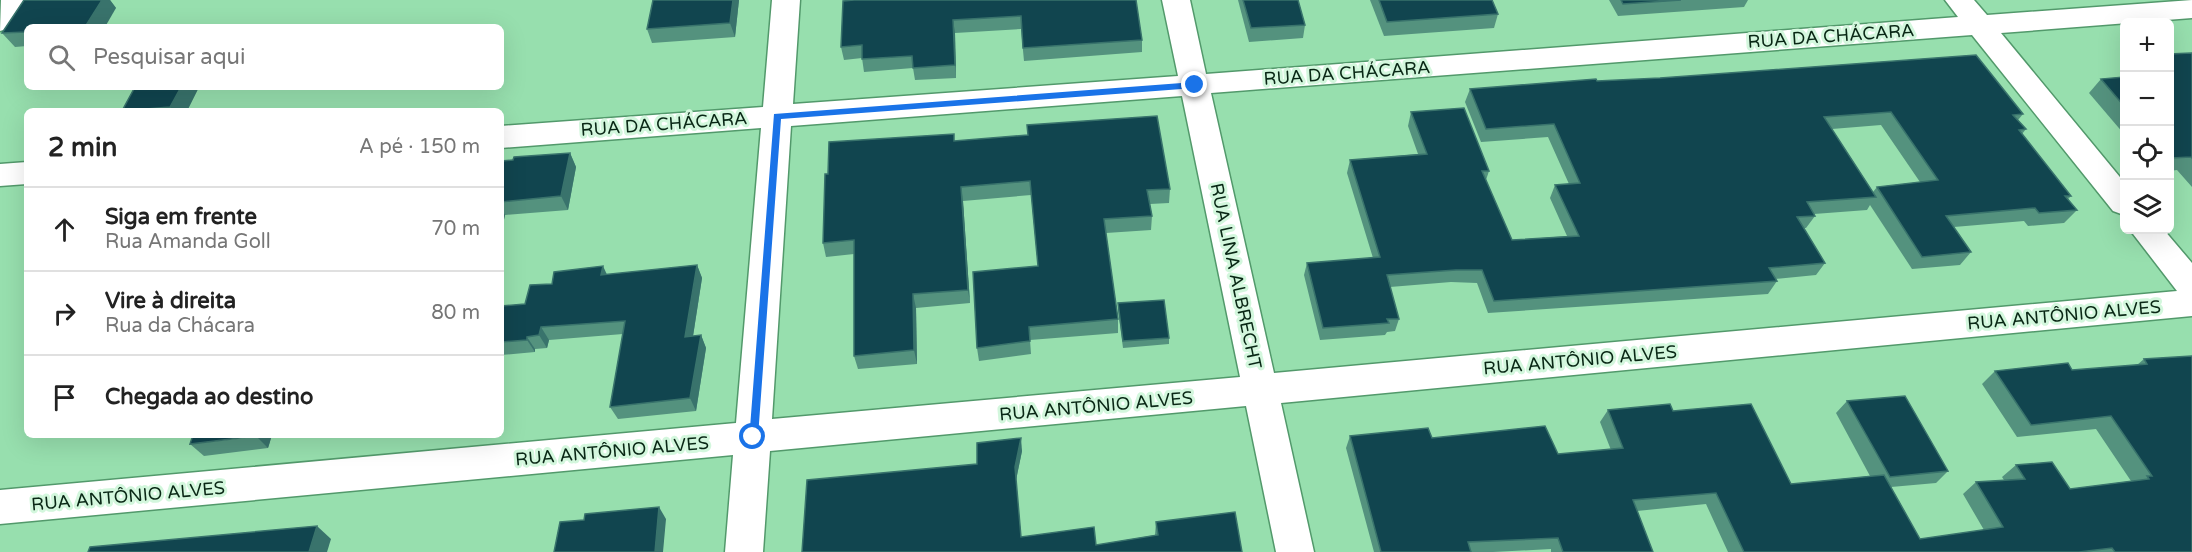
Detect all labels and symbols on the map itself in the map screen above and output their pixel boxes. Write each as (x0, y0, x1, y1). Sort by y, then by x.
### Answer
street label: RUA DA CHÁCARA (1747, 19, 1915, 53)
street label: RUA DA CHÁCARA (1263, 56, 1431, 90)
route end (1181, 71, 1207, 97)
street label: RUA DA CHÁCARA (580, 107, 748, 141)
street label: RUA LINA ALBRECHT (1206, 181, 1266, 371)
street label: RUA ANTÔNIO ALVES (1966, 296, 2162, 334)
street label: RUA ANTÔNIO ALVES (1482, 341, 1678, 379)
street label: RUA ANTÔNIO ALVES (998, 387, 1194, 425)
route start (739, 423, 765, 449)
street label: RUA ANTÔNIO ALVES (514, 432, 710, 470)
street label: RUA ANTÔNIO ALVES (30, 477, 226, 515)

